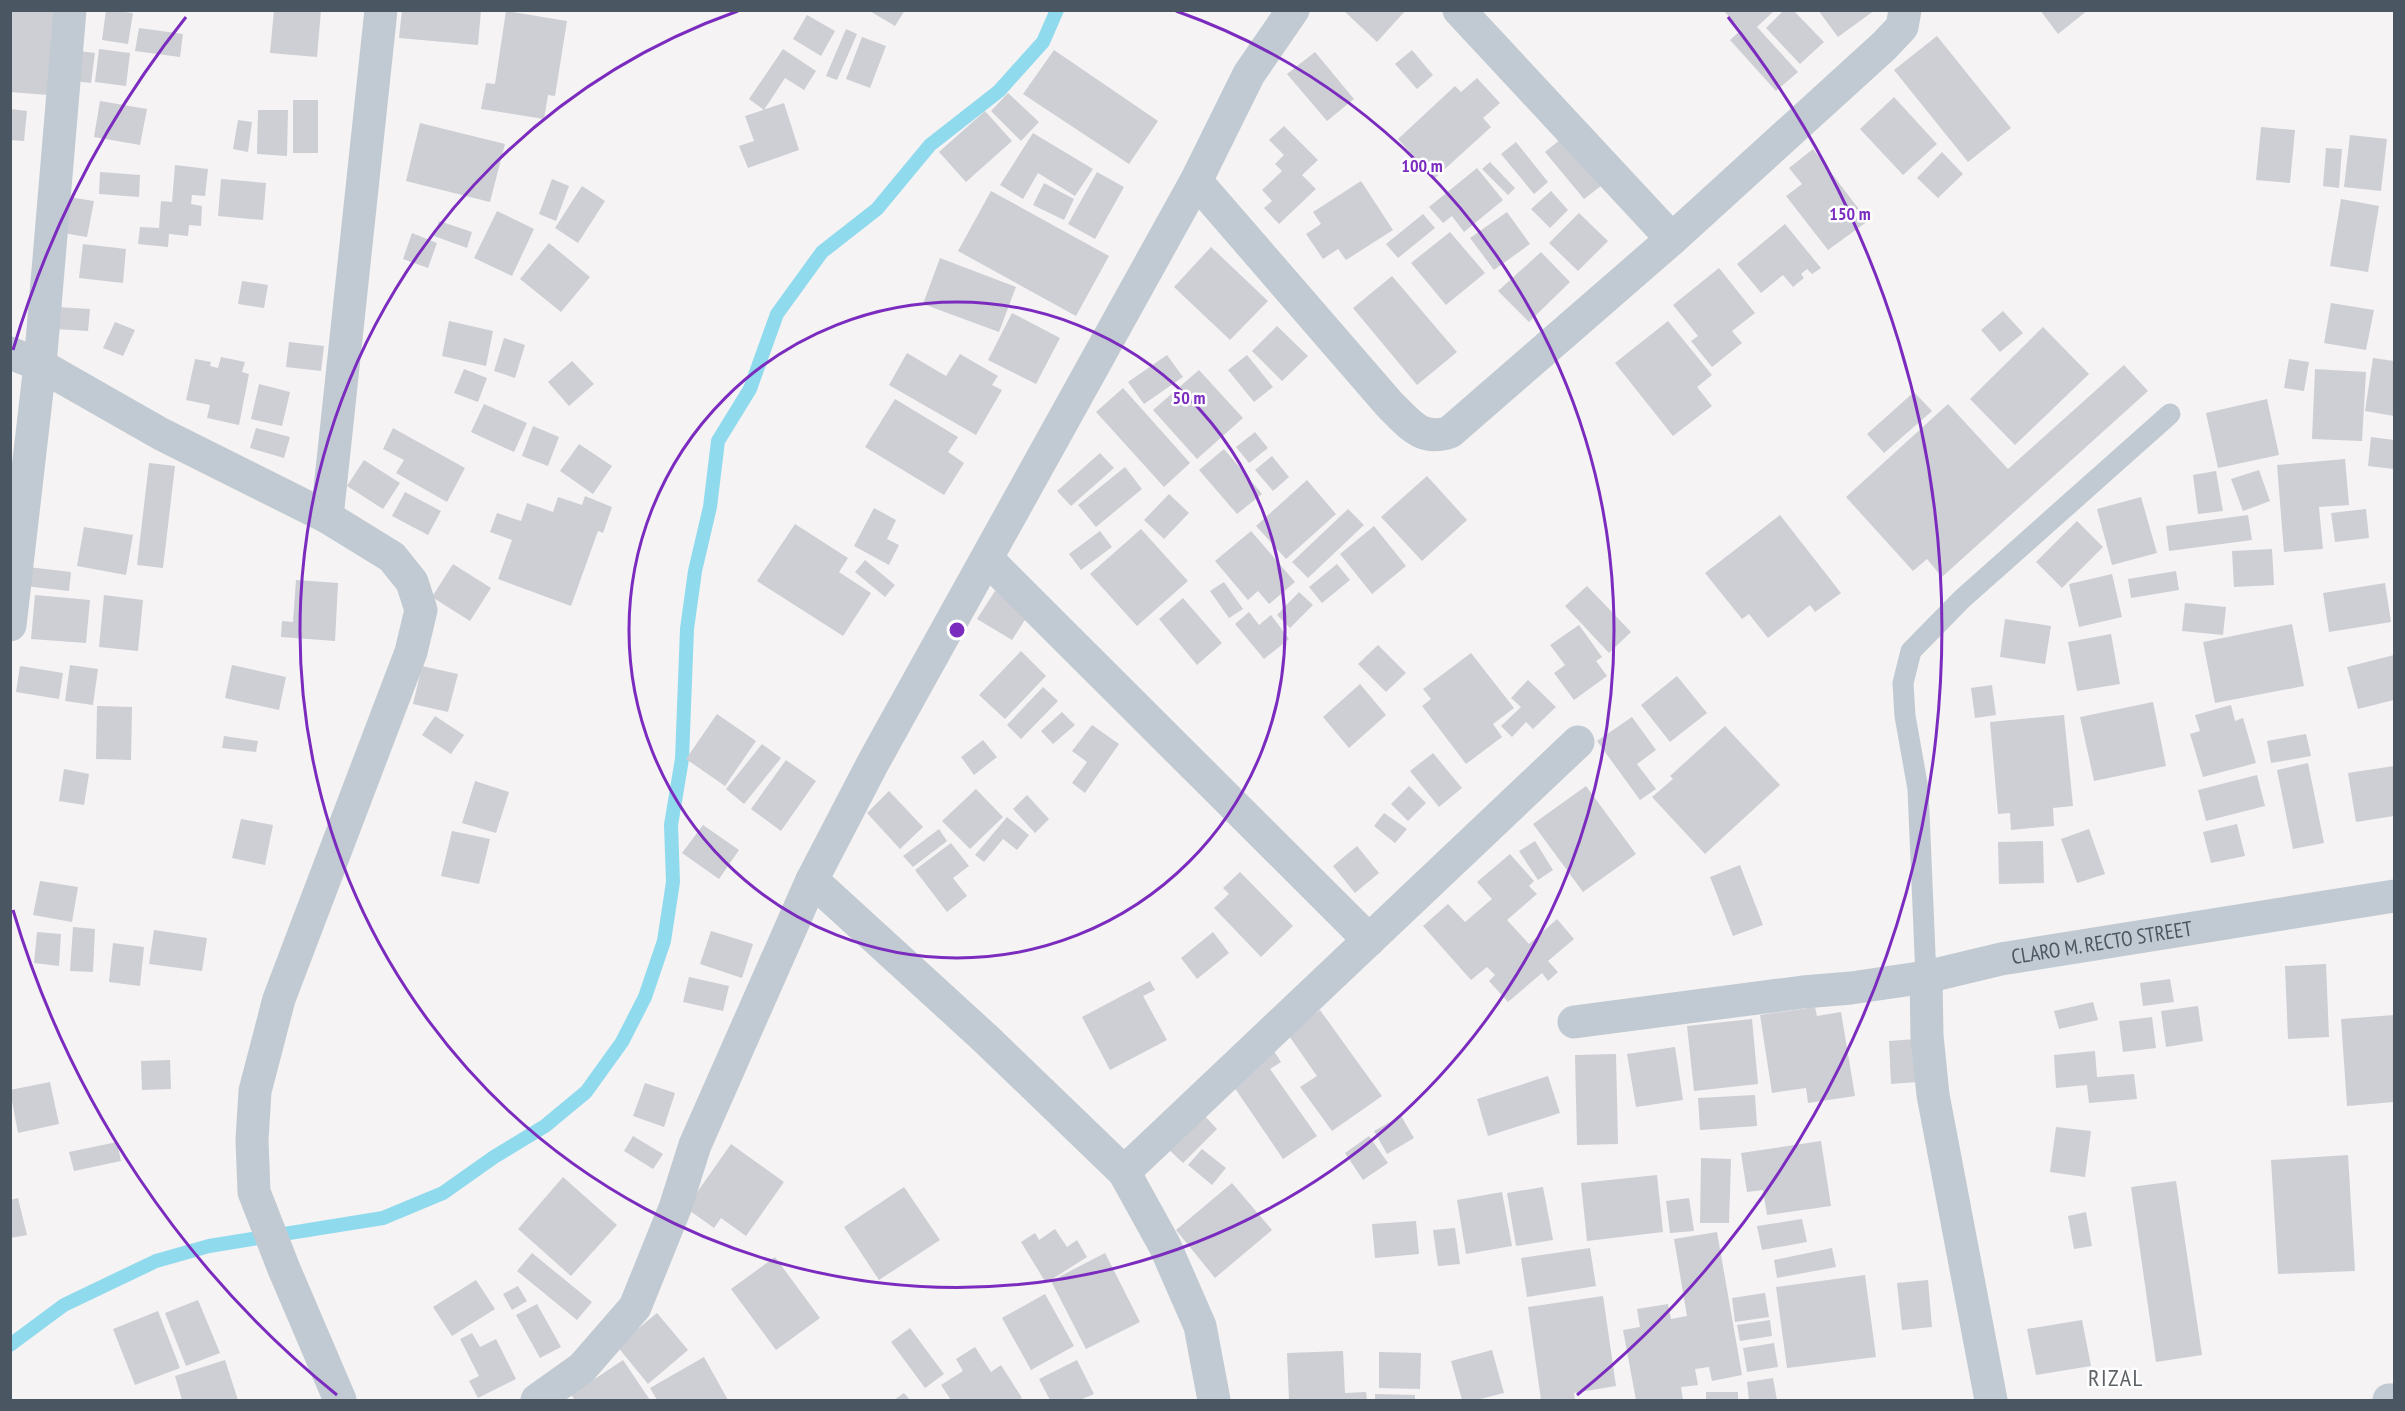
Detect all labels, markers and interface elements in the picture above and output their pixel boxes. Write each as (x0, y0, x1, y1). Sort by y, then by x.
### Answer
text: 100 m (1401, 154, 1443, 177)
text: 150 m (1829, 202, 1871, 225)
text: 50 m (1173, 386, 1205, 409)
centre of rings (947, 620, 967, 640)
street label: CLARO M. RECTO STREET (2009, 914, 2195, 970)
district label: RIZAL (2088, 1362, 2144, 1393)

